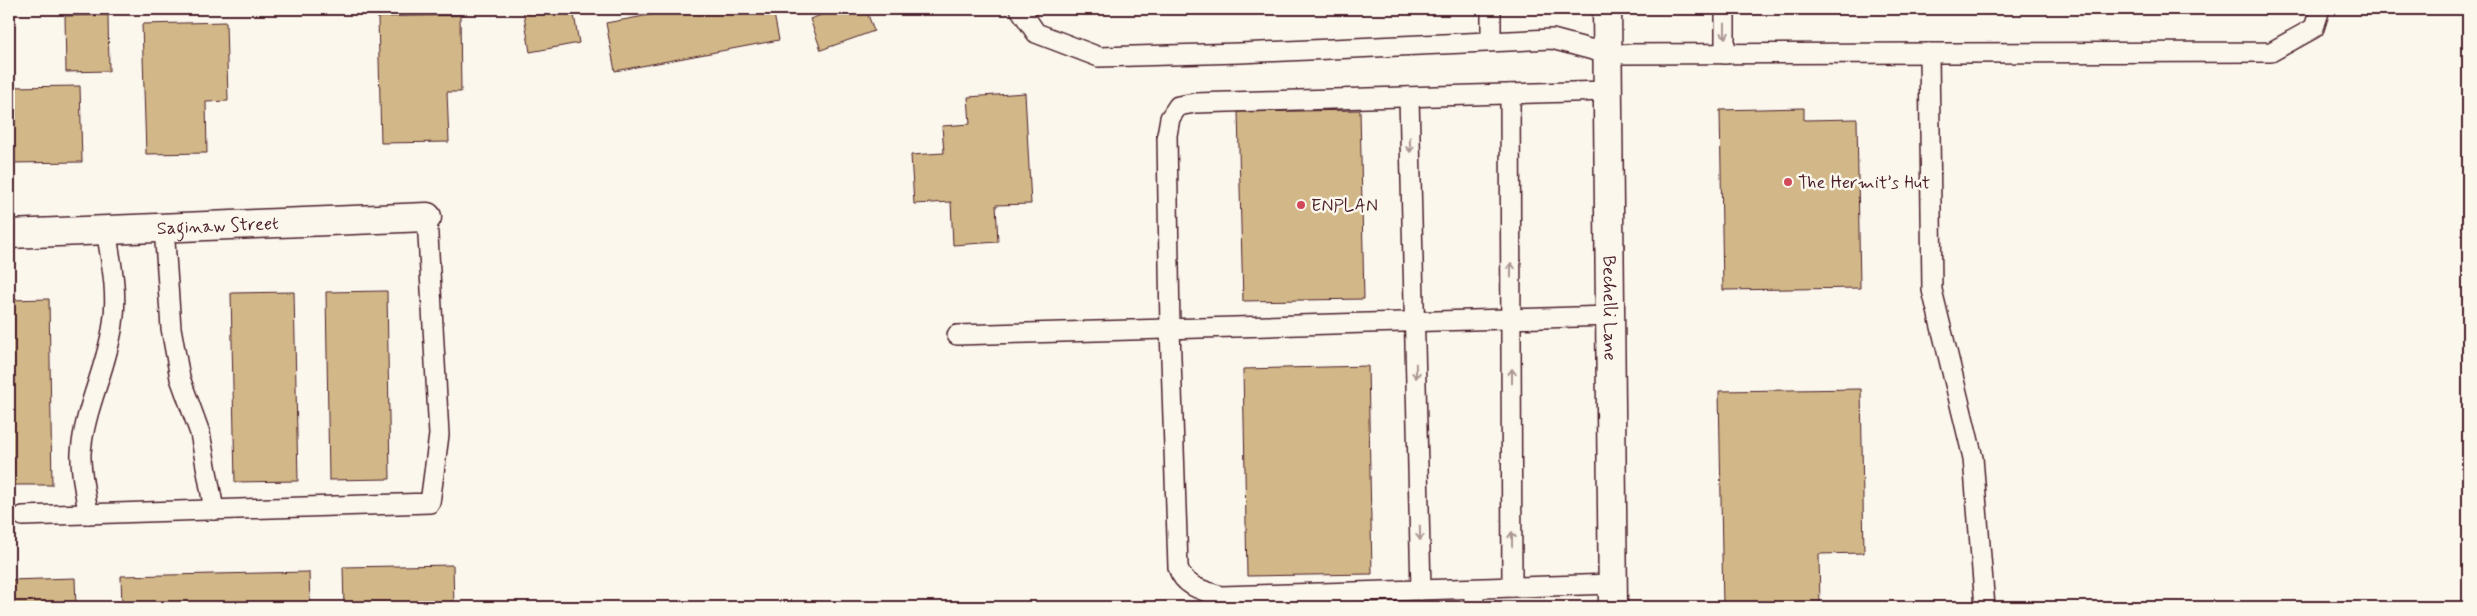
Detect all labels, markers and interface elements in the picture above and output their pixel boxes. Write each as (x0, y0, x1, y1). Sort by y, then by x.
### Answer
one-way arrow (1720, 23, 1730, 39)
one-way arrow (1406, 137, 1415, 153)
place label: The Hermit’s Hut (1798, 171, 1930, 195)
marker: The Hermit’s Hut (1782, 176, 1794, 188)
place label: ENPLAN (1311, 194, 1378, 218)
marker: ENPLAN (1295, 199, 1307, 211)
street label: Saginaw Street (156, 212, 280, 242)
street label: Bechelli Lane (1596, 255, 1622, 361)
one-way arrow (1506, 263, 1516, 279)
one-way arrow (1411, 362, 1421, 378)
one-way arrow (1507, 368, 1517, 384)
one-way arrow (1415, 524, 1425, 541)
one-way arrow (1507, 531, 1517, 547)

